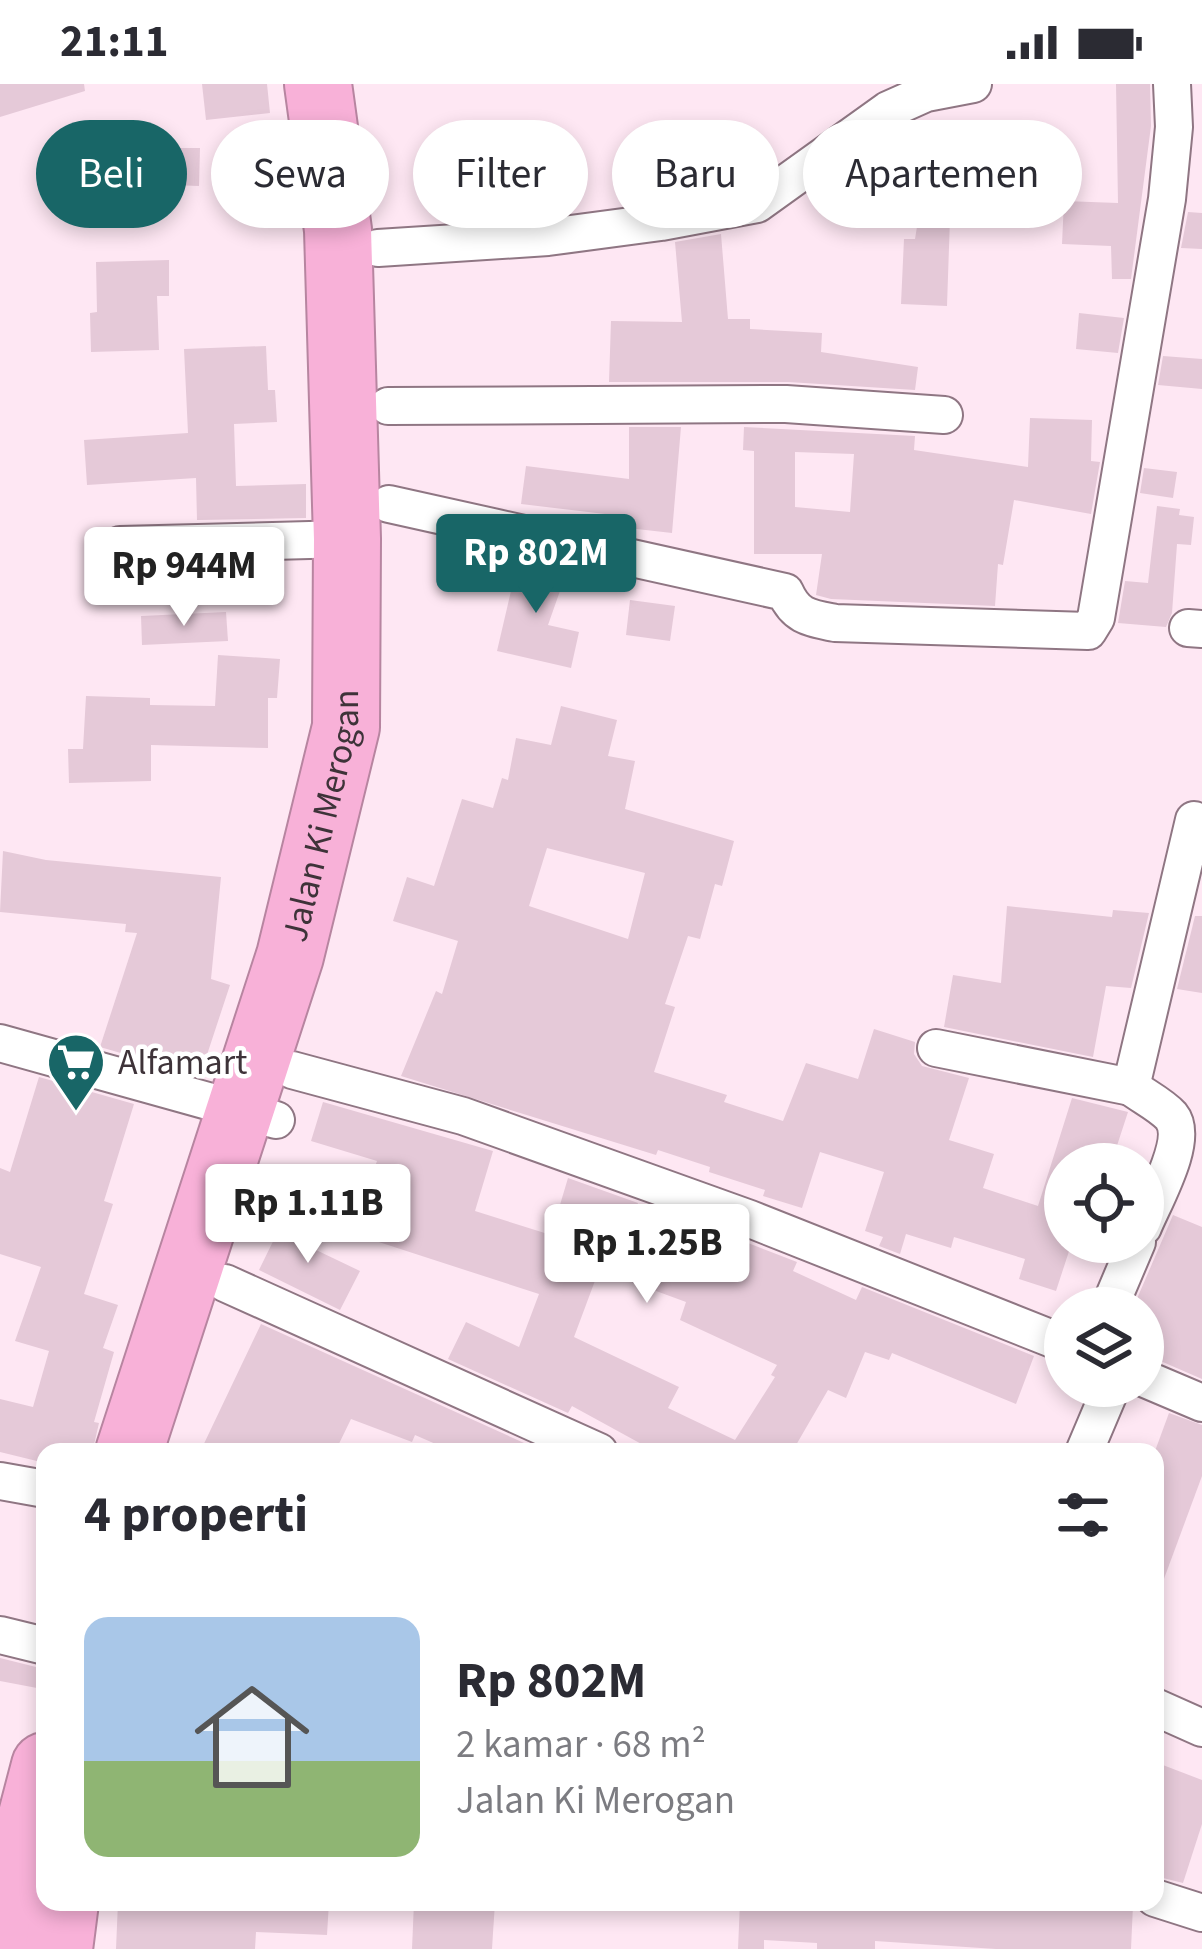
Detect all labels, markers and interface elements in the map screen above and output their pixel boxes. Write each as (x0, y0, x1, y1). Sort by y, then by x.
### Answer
text: 21:11 (60, 10, 169, 74)
chip: Beli (36, 120, 187, 228)
chip: Sewa (211, 120, 389, 228)
chip: Filter (413, 120, 588, 228)
chip: Baru (612, 120, 779, 228)
chip: Apartemen (803, 120, 1082, 228)
pin: Rp 802M (425, 514, 647, 616)
text: Rp 802M (463, 525, 609, 581)
pin: Rp 944M (73, 527, 295, 629)
text: Rp 944M (111, 538, 257, 594)
street label: Jalan Ki Merogan (269, 689, 372, 947)
supermarket icon: Alfamart (45, 1031, 107, 1113)
place label: Alfamart (118, 1037, 247, 1088)
map controls (1044, 1143, 1164, 1407)
button: locate (1044, 1143, 1164, 1263)
pin: Rp 1.11B (184, 1164, 432, 1266)
text: Rp 1.11B (232, 1175, 384, 1231)
pin: Rp 1.25B (523, 1204, 771, 1306)
text: Rp 1.25B (571, 1215, 723, 1271)
button: layers (1044, 1287, 1164, 1407)
text: 4 properti (84, 1479, 308, 1551)
icon: filters (1050, 1482, 1116, 1548)
text: Rp 802M (456, 1645, 646, 1717)
icon: home (180, 1665, 324, 1809)
text: 2 kamar · 68 m² (456, 1717, 706, 1773)
text: Jalan Ki Merogan (456, 1773, 735, 1829)

